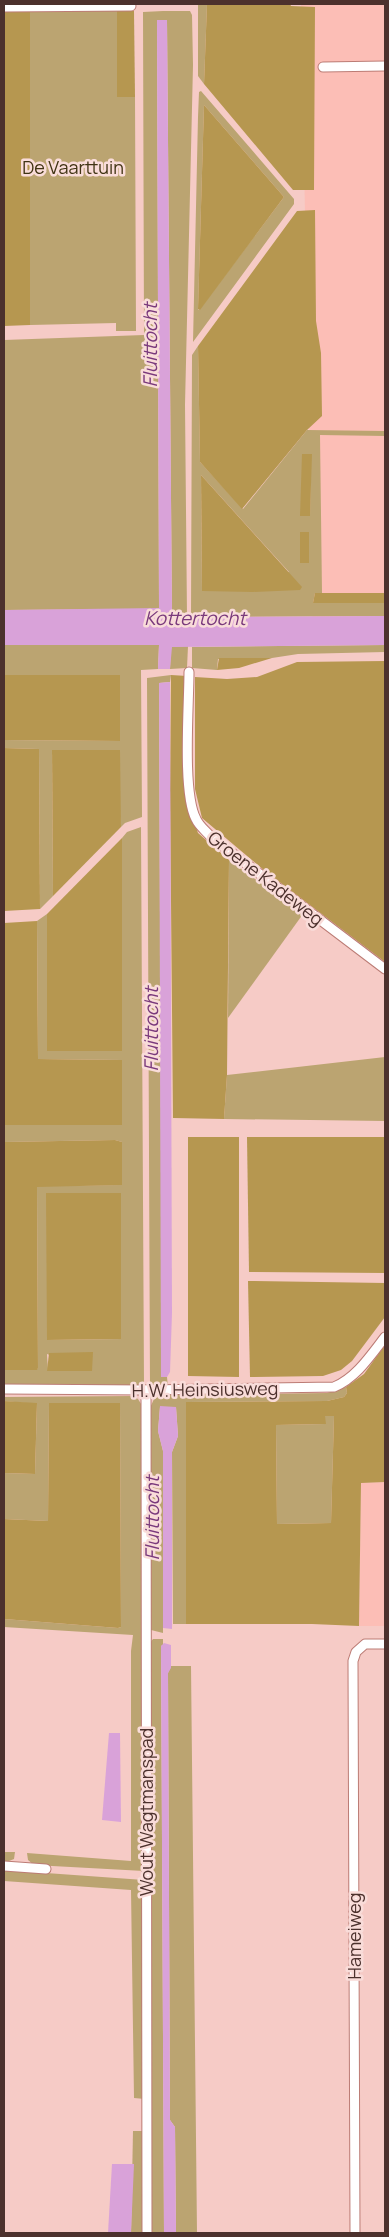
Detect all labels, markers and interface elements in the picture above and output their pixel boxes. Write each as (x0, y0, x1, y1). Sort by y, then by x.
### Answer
park label: De Vaarttuin (22, 155, 124, 179)
water label: Fluittocht (137, 300, 163, 387)
water label: Kottertocht (144, 605, 248, 631)
street label: Groene Kadeweg (203, 825, 329, 931)
water label: Fluittocht (138, 984, 164, 1071)
street label: H.W. Heinsiusweg (131, 1376, 279, 1402)
water label: Fluittocht (139, 1473, 165, 1560)
street label: Wout Wagtmanspad (134, 1728, 158, 1896)
street label: Hameiweg (342, 1893, 366, 1979)

